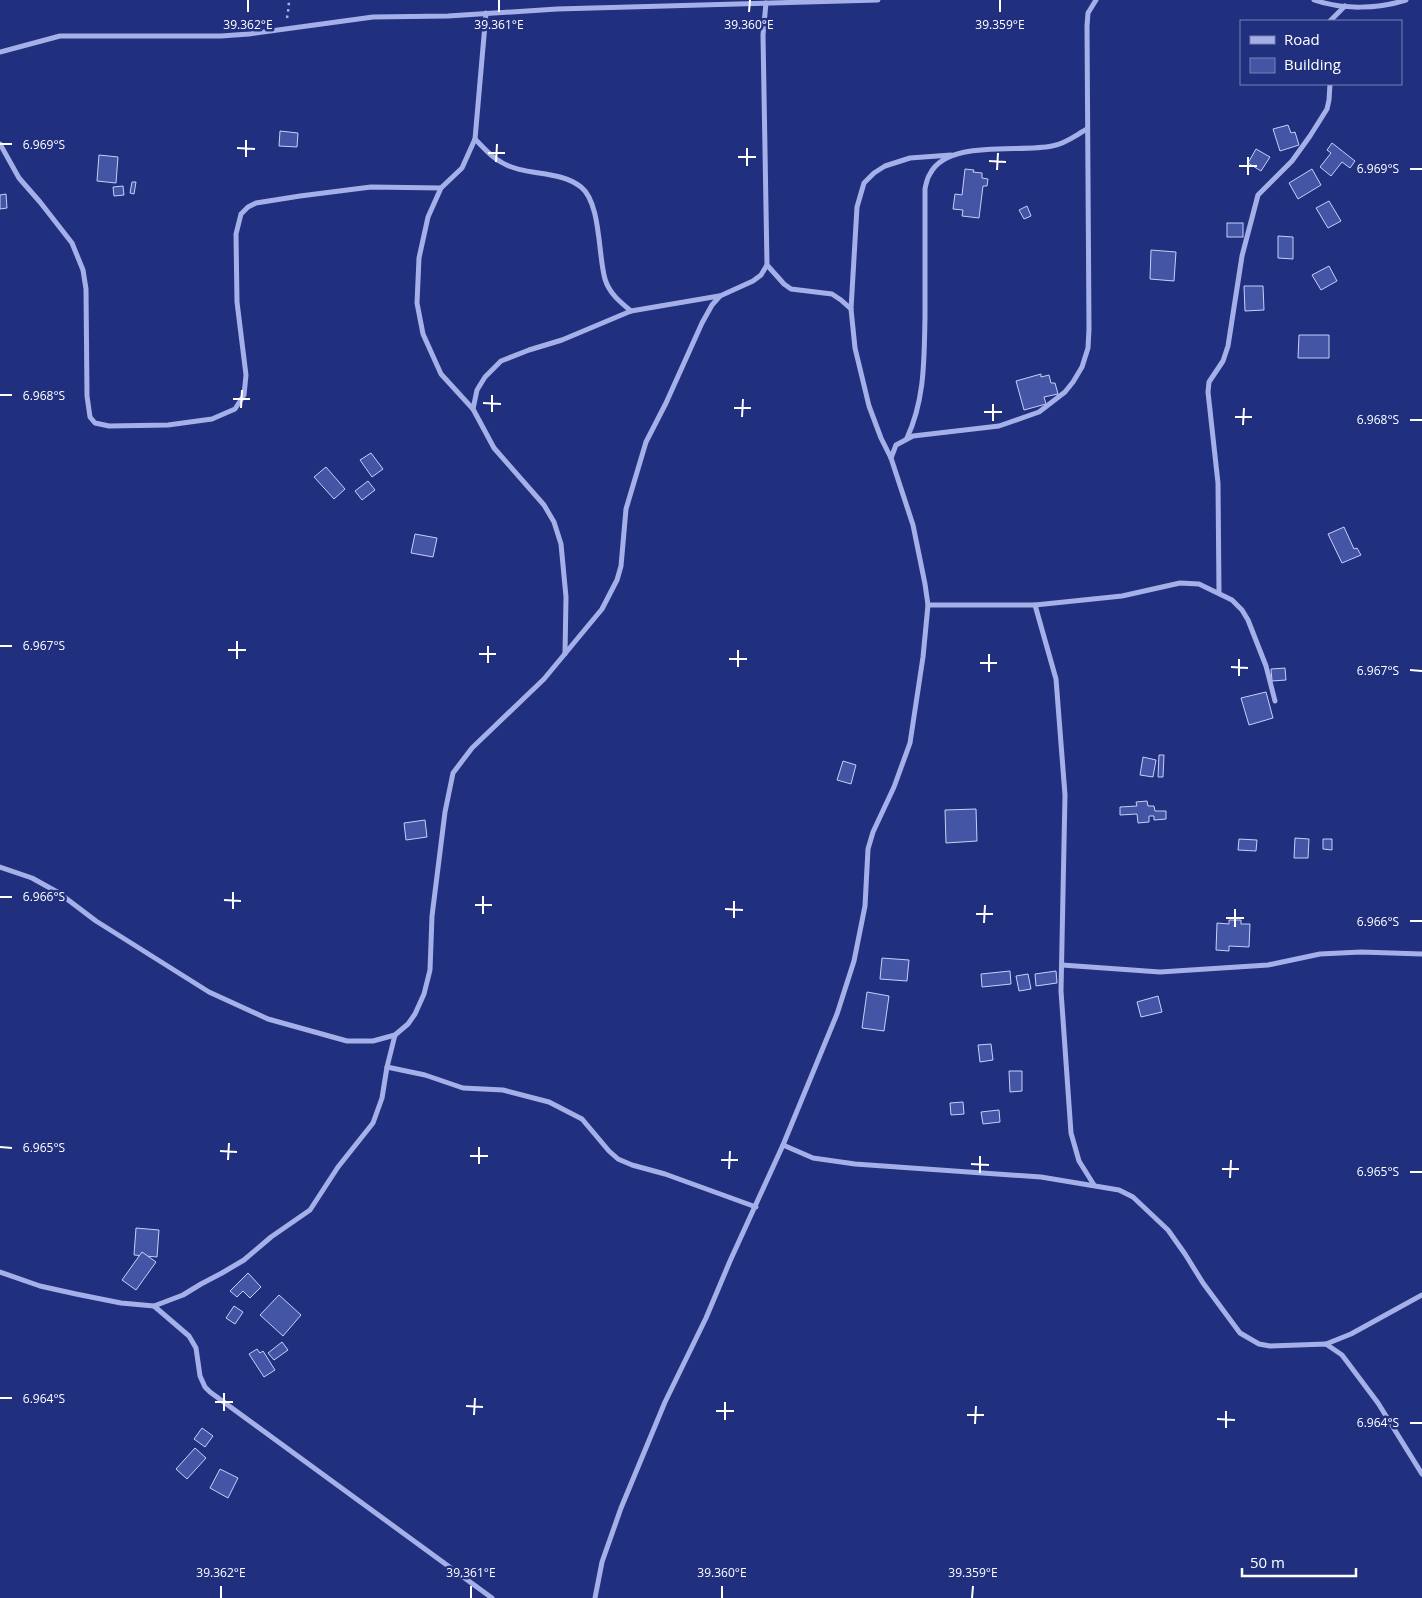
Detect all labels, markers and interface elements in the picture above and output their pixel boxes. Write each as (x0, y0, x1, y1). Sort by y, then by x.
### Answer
text: 39.362°E (223, 16, 273, 33)
text: 39.361°E (474, 16, 524, 33)
text: 39.360°E (724, 16, 774, 33)
text: 39.359°E (975, 16, 1025, 33)
legend (1240, 20, 1402, 85)
text: Road (1284, 29, 1320, 49)
text: Building (1284, 54, 1341, 74)
text: 6.969°S (23, 136, 65, 153)
text: 6.969°S (1357, 160, 1399, 177)
text: 6.968°S (23, 387, 65, 404)
text: 6.968°S (1357, 411, 1399, 428)
text: 6.967°S (23, 637, 65, 654)
text: 6.967°S (1357, 662, 1399, 679)
text: 6.966°S (23, 888, 65, 905)
text: 6.966°S (1357, 913, 1399, 930)
text: 6.965°S (23, 1139, 65, 1156)
text: 6.965°S (1357, 1163, 1399, 1180)
text: 6.964°S (23, 1390, 65, 1407)
text: 6.964°S (1357, 1414, 1399, 1431)
scale bar (1242, 1546, 1356, 1578)
text: 50 m (1250, 1552, 1285, 1572)
text: 39.362°E (196, 1564, 246, 1581)
text: 39.361°E (446, 1564, 496, 1581)
text: 39.360°E (697, 1564, 747, 1581)
text: 39.359°E (948, 1564, 998, 1581)

